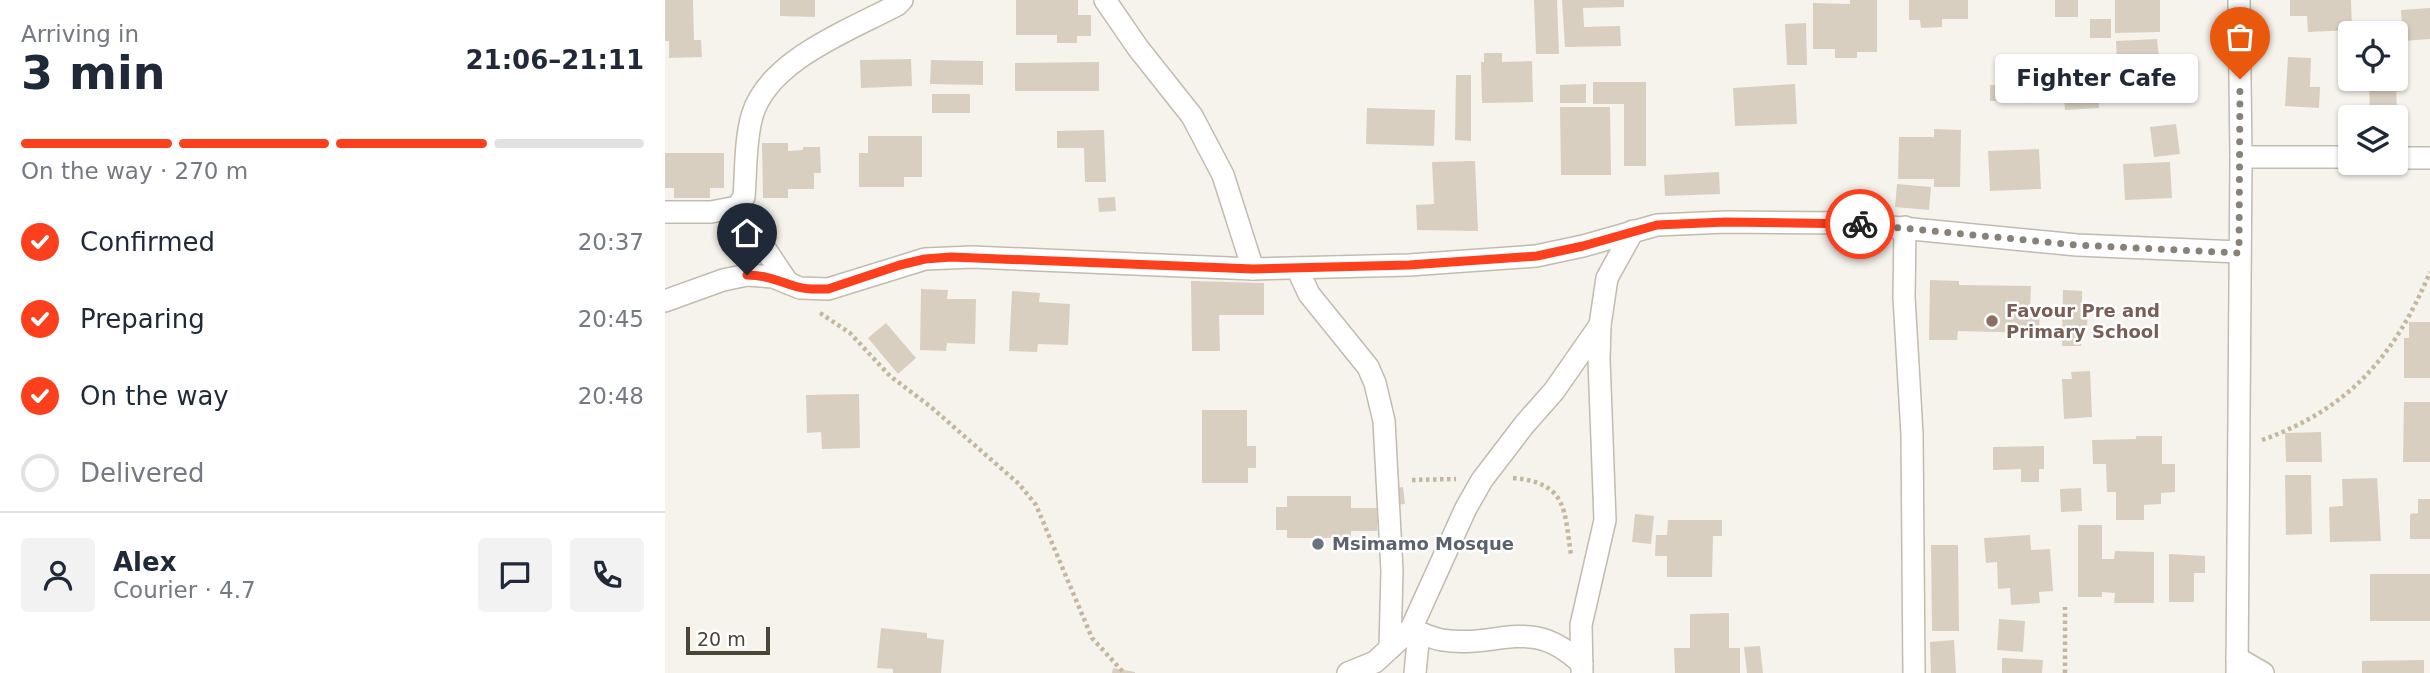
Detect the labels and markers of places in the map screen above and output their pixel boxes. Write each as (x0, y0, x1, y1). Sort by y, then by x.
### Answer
pin (2210, 7, 2270, 79)
callout: Fighter Cafe (1995, 55, 2198, 104)
pin (717, 203, 777, 275)
place label: Favour Pre and Primary School (2006, 300, 2160, 342)
marker: Favour Pre and Primary School (1984, 313, 2000, 329)
place label: Msimamo Mosque (1332, 533, 1514, 554)
marker: Msimamo Mosque (1310, 536, 1326, 552)

